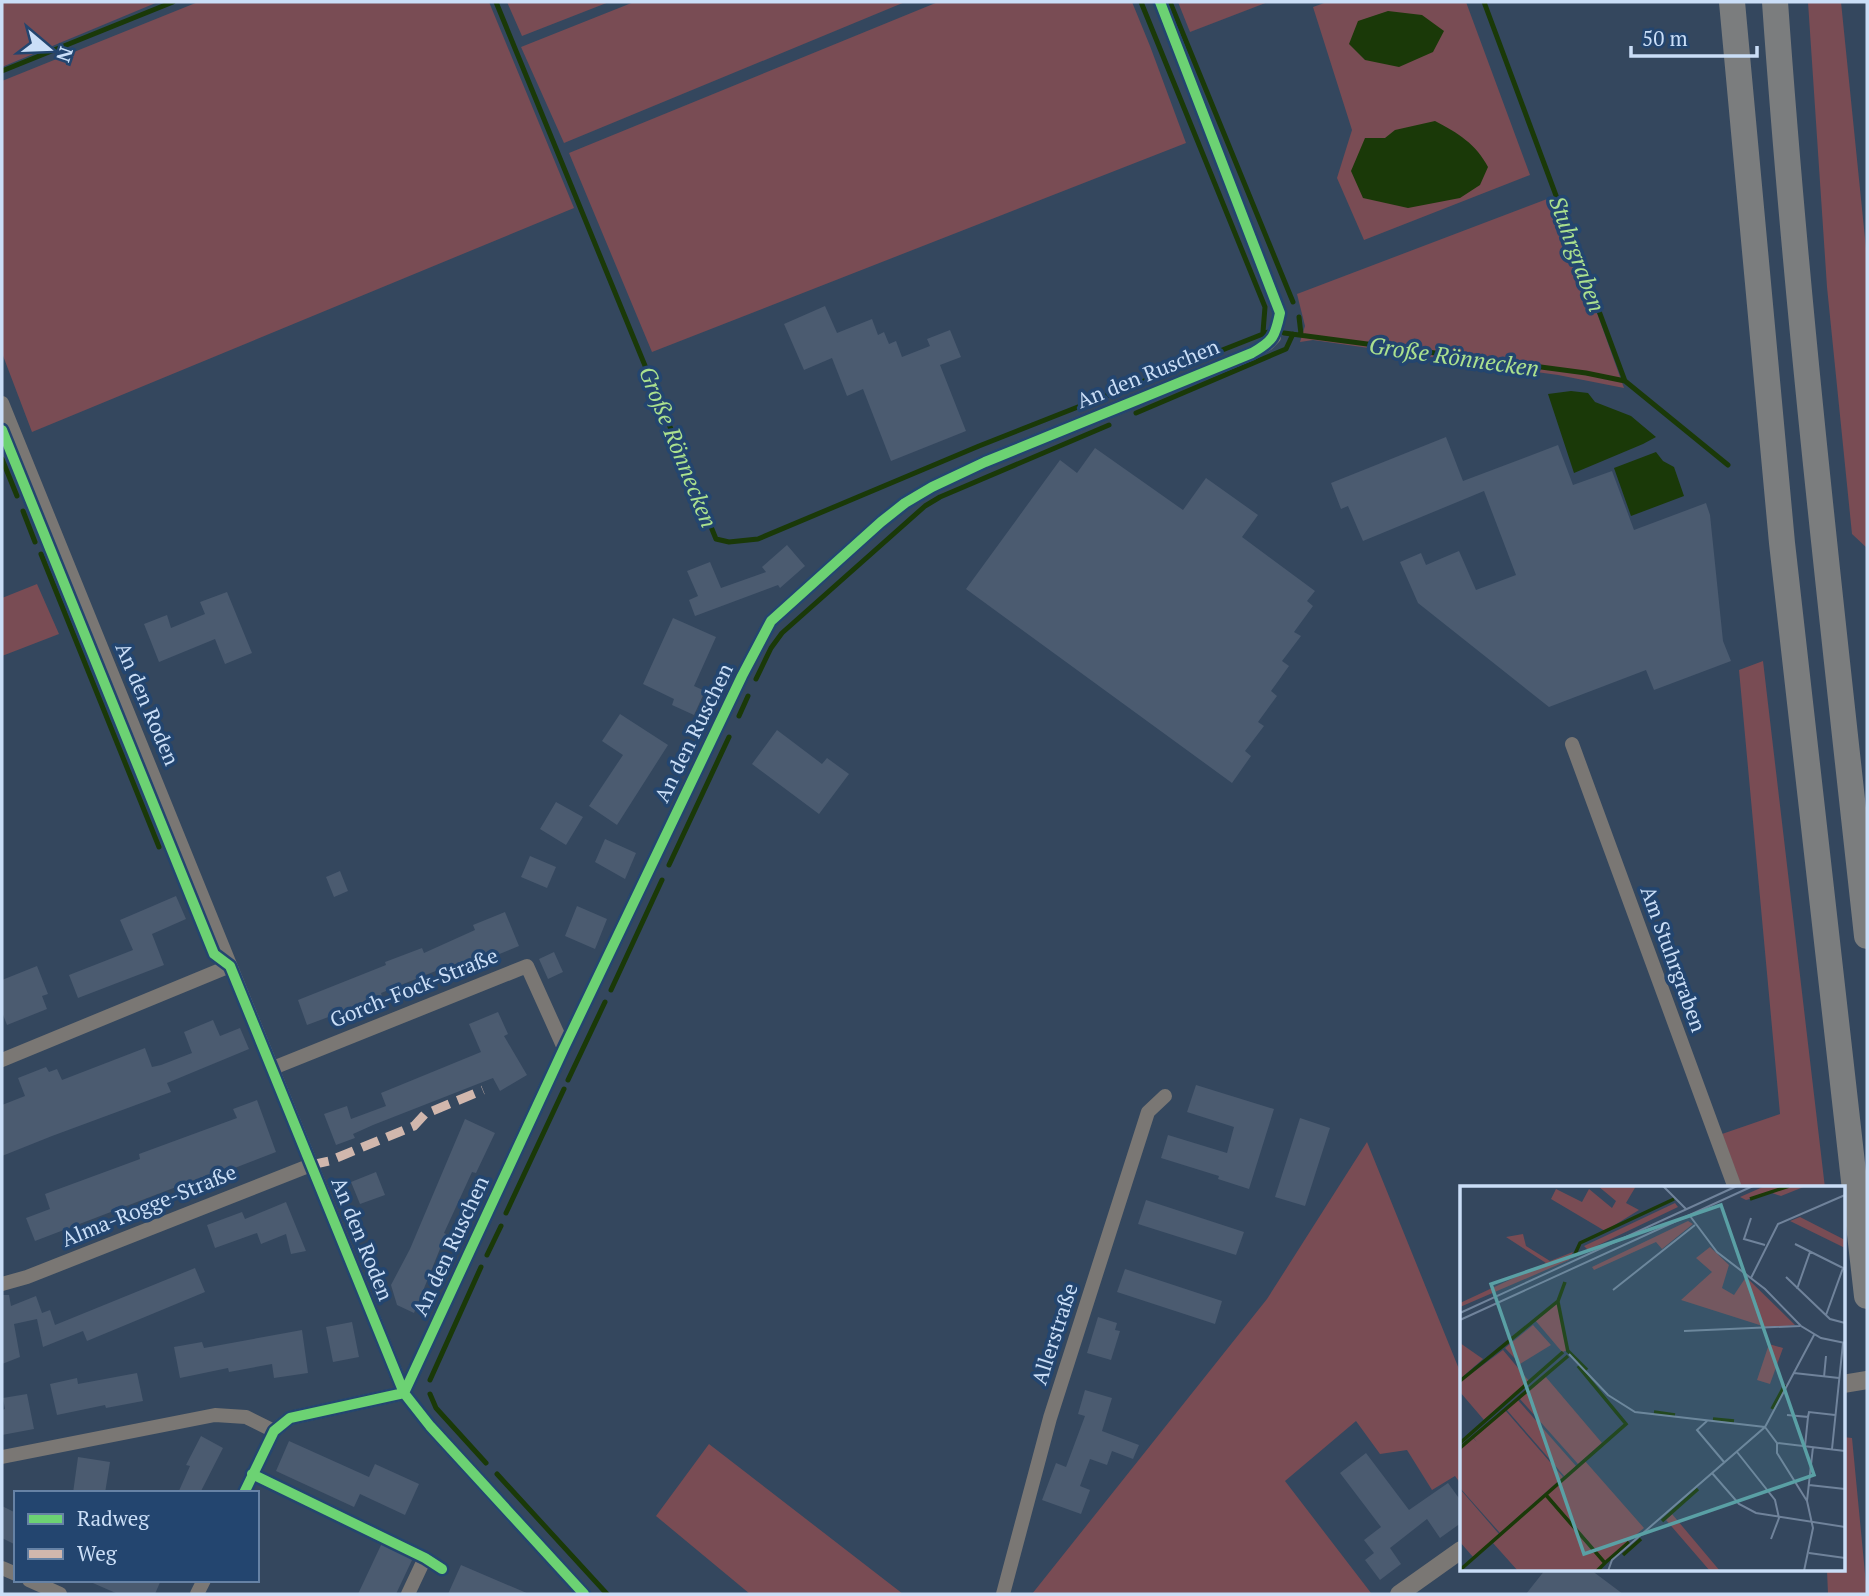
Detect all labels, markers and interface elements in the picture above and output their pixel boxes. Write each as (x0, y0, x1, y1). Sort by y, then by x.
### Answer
north arrow (14, 14, 84, 84)
scale bar (1631, 14, 1757, 58)
text: 50 m (1642, 24, 1688, 52)
text: N (51, 44, 80, 66)
water label: Stuhrgraben (1542, 192, 1613, 316)
water label: Große Rönnecken (1367, 329, 1541, 384)
street label: An den Ruschen (1072, 332, 1224, 414)
water label: Große Rönnecken (632, 361, 725, 532)
street label: An den Roden (109, 638, 187, 770)
street label: An den Ruschen (647, 658, 739, 807)
street label: Am Stuhrgraben (1635, 882, 1713, 1036)
street label: Gorch-Fock-Straße (325, 941, 502, 1034)
street label: Alma-Rogge-Straße (57, 1157, 240, 1253)
street label: An den Ruschen (405, 1171, 495, 1320)
street label: An den Roden (325, 1173, 401, 1305)
inset map (1460, 1186, 1844, 1572)
street label: Allerstraße (1024, 1279, 1084, 1388)
legend (14, 1491, 259, 1582)
text: Radweg (77, 1504, 150, 1532)
text: Weg (77, 1539, 118, 1567)

